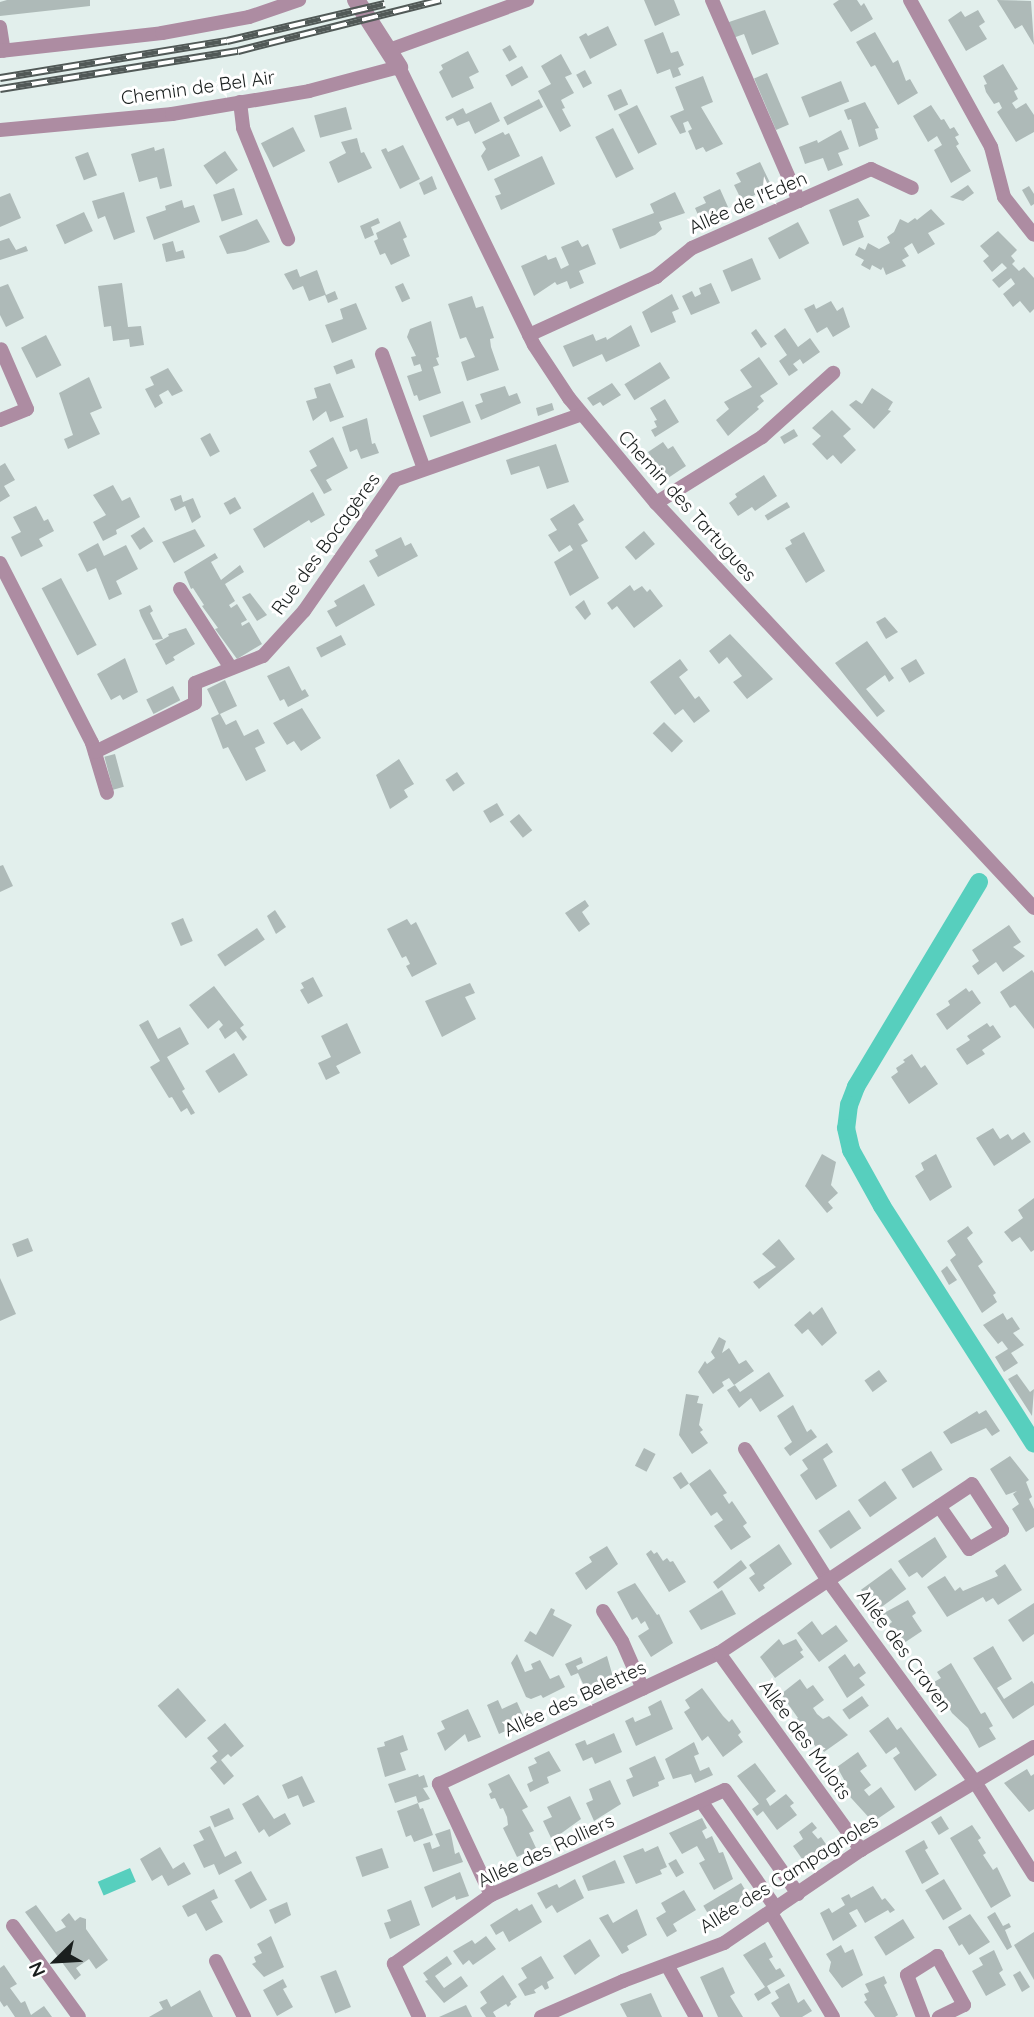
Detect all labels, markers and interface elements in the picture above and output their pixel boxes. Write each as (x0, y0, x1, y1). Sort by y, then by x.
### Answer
street label: Chemin de Bel Air (120, 66, 276, 110)
street label: Allée de l'Eden (685, 167, 811, 239)
street label: Chemin des Tartugues (613, 426, 761, 586)
street label: Rue des Bocagères (267, 469, 385, 619)
street label: Allée des Craven (852, 1585, 956, 1717)
street label: Allée des Belettes (500, 1656, 650, 1742)
street label: Allée des Mulots (754, 1676, 856, 1804)
street label: Allée des Rolliers (474, 1809, 618, 1893)
street label: Allée des Campagnoles (695, 1810, 883, 1938)
north arrow (21, 1926, 91, 1996)
text: N (23, 1958, 51, 1981)

